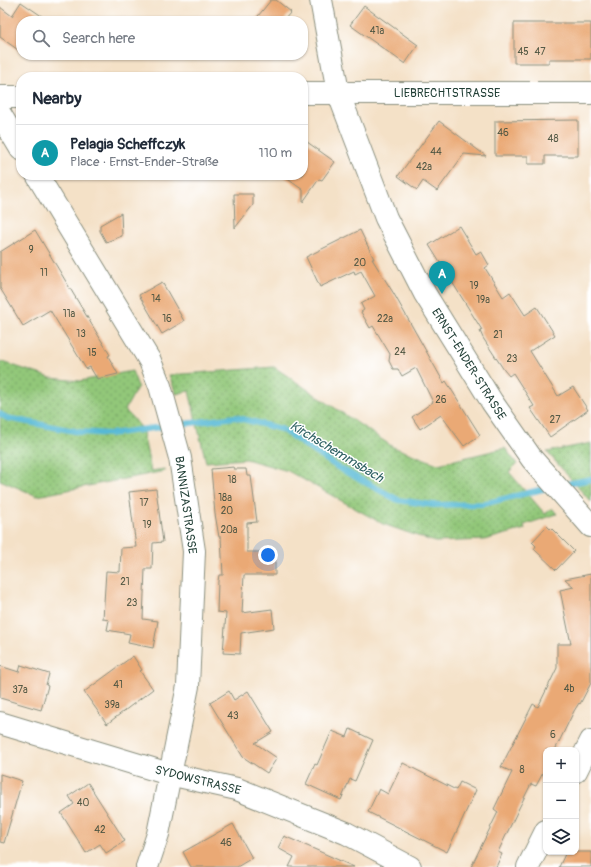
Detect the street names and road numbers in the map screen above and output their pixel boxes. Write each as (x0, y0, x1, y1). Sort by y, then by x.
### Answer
street label: LIEBRECHTSTRASSE (394, 86, 500, 101)
street label: ERNST-ENDER-STRASSE (428, 306, 509, 423)
street label: BANNIZASTRASSE (171, 455, 200, 555)
street label: SYDOWSTRASSE (153, 763, 242, 798)

